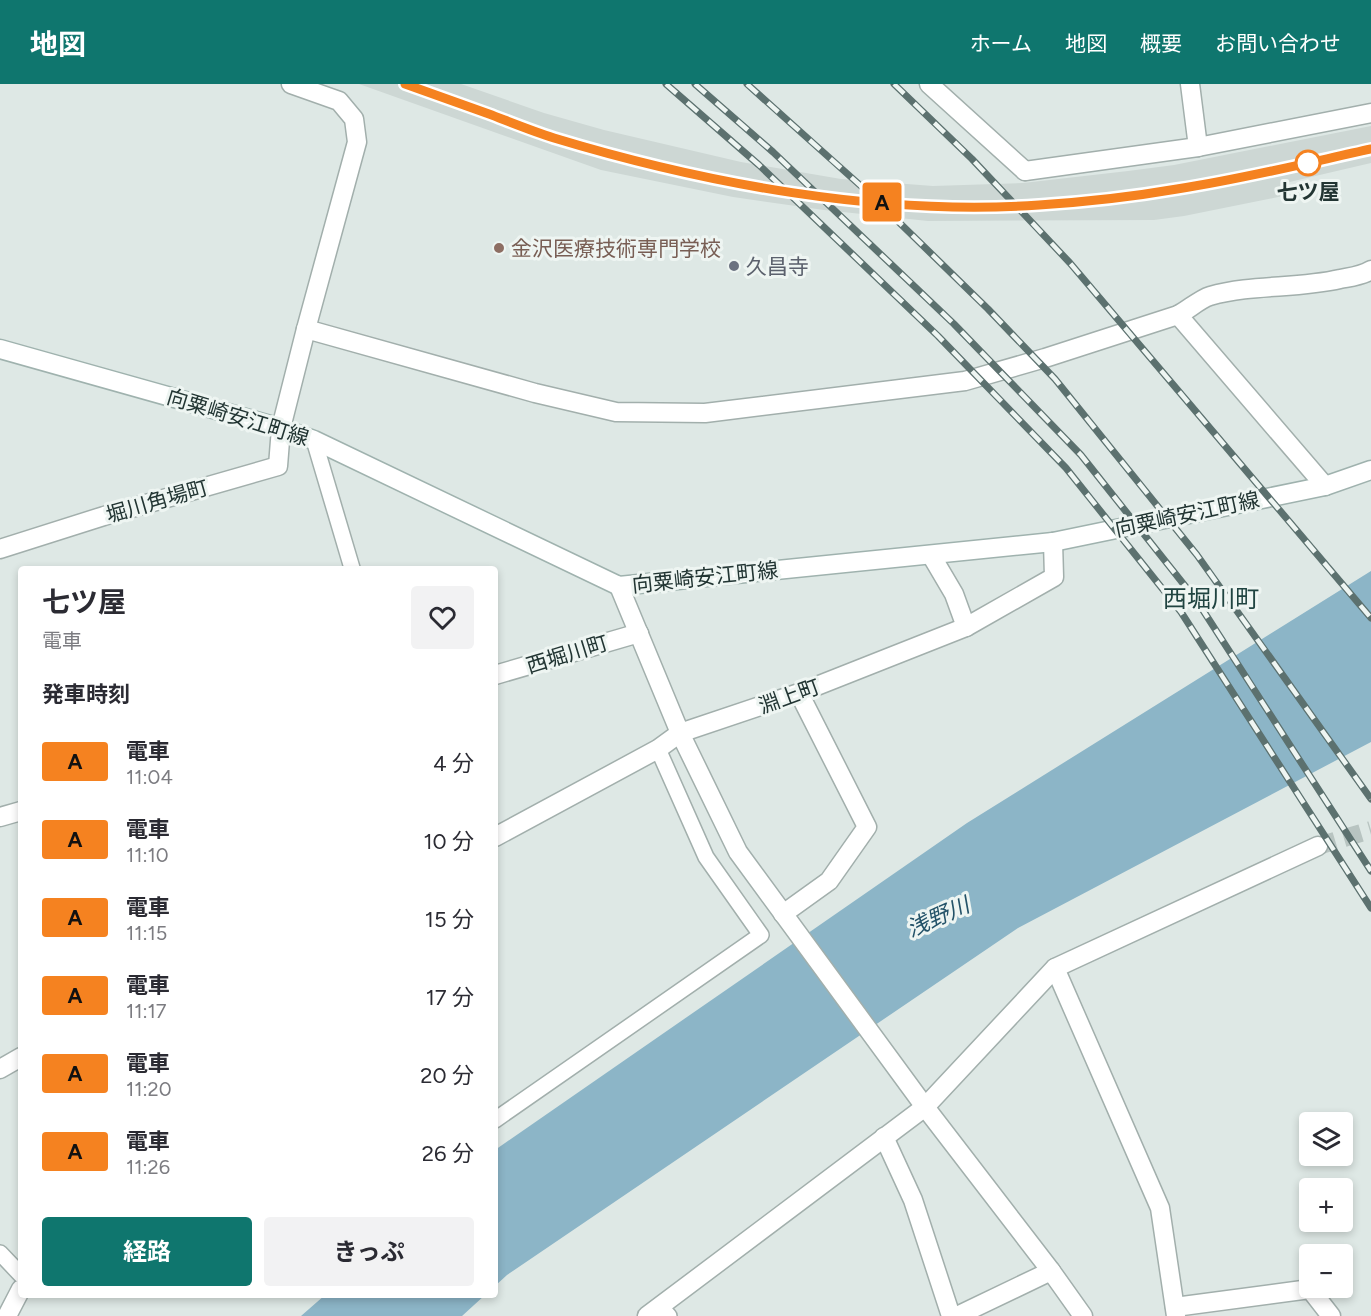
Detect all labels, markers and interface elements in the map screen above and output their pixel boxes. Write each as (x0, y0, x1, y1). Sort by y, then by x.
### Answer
text: 地図 (30, 27, 86, 61)
text: ホーム (970, 31, 1032, 56)
text: 地図 (1065, 31, 1107, 56)
text: 概要 (1140, 31, 1182, 56)
text: お問い合わせ (1215, 31, 1341, 56)
marker: 七ツ屋 (1295, 150, 1321, 176)
place label: 七ツ屋 (1277, 179, 1340, 204)
line badge: A (862, 182, 902, 222)
text: A (875, 190, 890, 215)
place label: 金沢医療技術専門学校 (511, 236, 721, 261)
marker: 金沢医療技術専門学校 (492, 241, 506, 255)
place label: 久昌寺 (746, 254, 809, 279)
marker: 久昌寺 (727, 259, 741, 273)
street label: 向粟崎安江町線 (164, 384, 312, 450)
street label: 堀川角場町 (103, 475, 211, 527)
street label: 向粟崎安江町線 (1113, 486, 1261, 542)
street label: 向粟崎安江町線 (631, 557, 779, 597)
district label: 西堀川町 (1163, 584, 1259, 613)
text: 七ツ屋 (42, 585, 126, 619)
button: heart (411, 586, 474, 649)
text: 電車 (42, 629, 82, 653)
street label: 西堀川町 (523, 630, 611, 678)
street label: 淵上町 (755, 673, 823, 719)
text: 発車時刻 (42, 681, 130, 708)
text: 電車 (126, 738, 170, 765)
text: A (68, 749, 83, 774)
text: 4 分 (433, 750, 474, 777)
text: 11:04 (126, 765, 173, 789)
text: 電車 (126, 816, 170, 843)
text: A (68, 827, 83, 852)
text: 10 分 (423, 828, 474, 855)
text: 11:10 (126, 843, 169, 867)
water label: 浅野川 (902, 890, 975, 943)
text: 電車 (126, 894, 170, 921)
text: A (68, 905, 83, 930)
text: 15 分 (425, 906, 474, 933)
text: 11:15 (126, 921, 167, 945)
text: 電車 (126, 972, 170, 999)
text: A (68, 983, 83, 1008)
text: 17 分 (426, 984, 474, 1011)
text: 11:17 (126, 999, 167, 1023)
text: 電車 (126, 1050, 170, 1077)
text: A (68, 1061, 83, 1086)
text: 20 分 (420, 1062, 474, 1089)
text: 11:20 (126, 1077, 172, 1101)
map controls (1299, 1112, 1353, 1298)
button: layers (1299, 1112, 1353, 1166)
text: 電車 (126, 1128, 170, 1155)
text: A (68, 1139, 83, 1164)
text: 26 分 (422, 1140, 474, 1167)
text: 11:26 (126, 1155, 170, 1179)
button: + (1299, 1178, 1353, 1232)
button: 経路 (42, 1217, 252, 1286)
button: きっぷ (264, 1217, 474, 1286)
button: − (1299, 1244, 1353, 1298)

